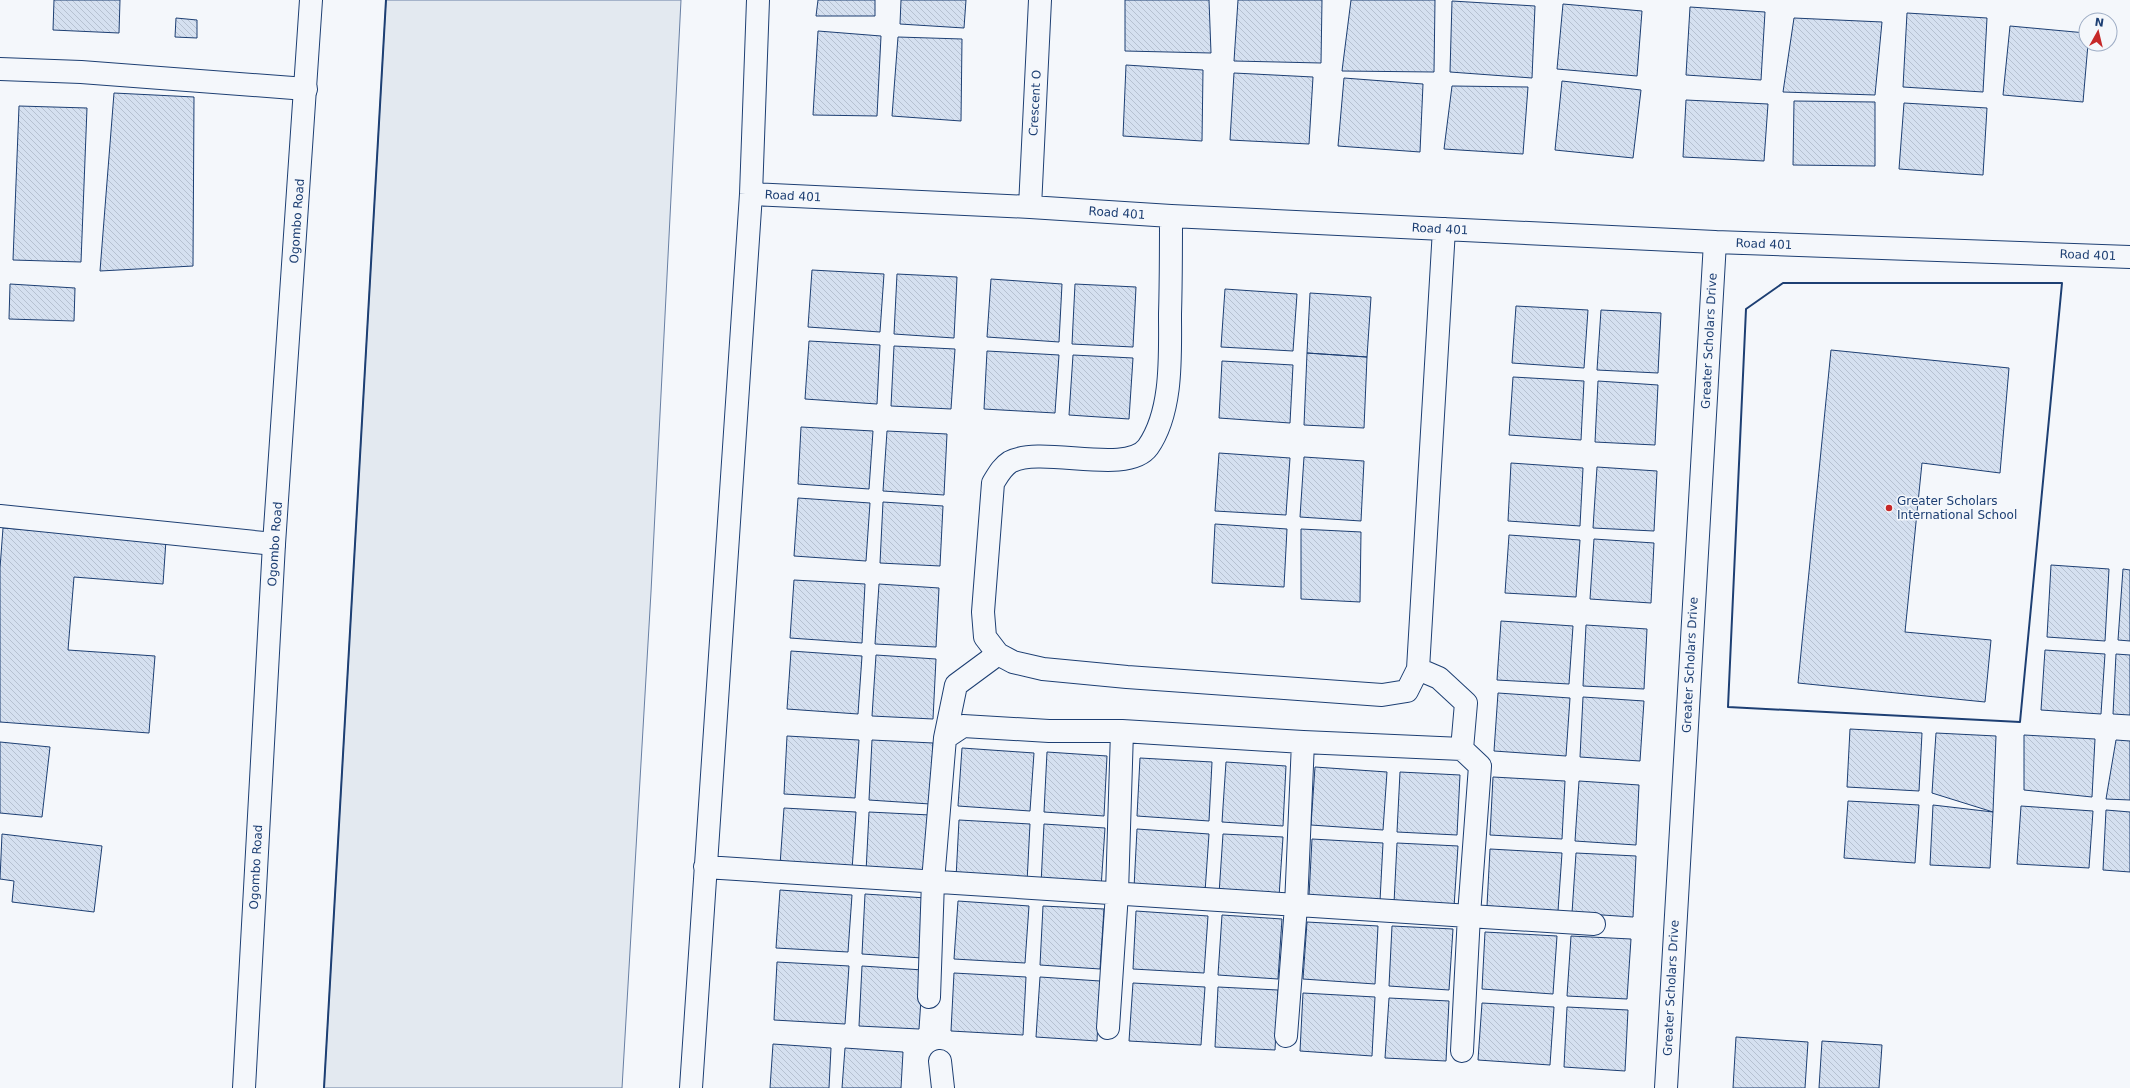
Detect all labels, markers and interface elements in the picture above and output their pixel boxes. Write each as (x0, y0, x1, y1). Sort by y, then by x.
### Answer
north arrow (2078, 12, 2118, 52)
text: N (2094, 16, 2105, 30)
street label: Crescent O (1026, 70, 1044, 136)
street label: Ogombo Road (287, 178, 307, 264)
street label: Road 401 (764, 188, 822, 204)
street label: Road 401 (1088, 204, 1146, 222)
street label: Road 401 (1411, 221, 1469, 237)
street label: Road 401 (1735, 236, 1793, 252)
street label: Road 401 (2059, 247, 2117, 263)
street label: Greater Scholars Drive (1698, 273, 1720, 409)
place label: Greater Scholars International School (1897, 494, 2017, 522)
street label: Ogombo Road (265, 501, 285, 587)
marker: Greater Scholars International School (1884, 503, 1894, 513)
street label: Greater Scholars Drive (1679, 597, 1701, 733)
street label: Ogombo Road (247, 824, 265, 910)
street label: Greater Scholars Drive (1660, 920, 1682, 1056)

